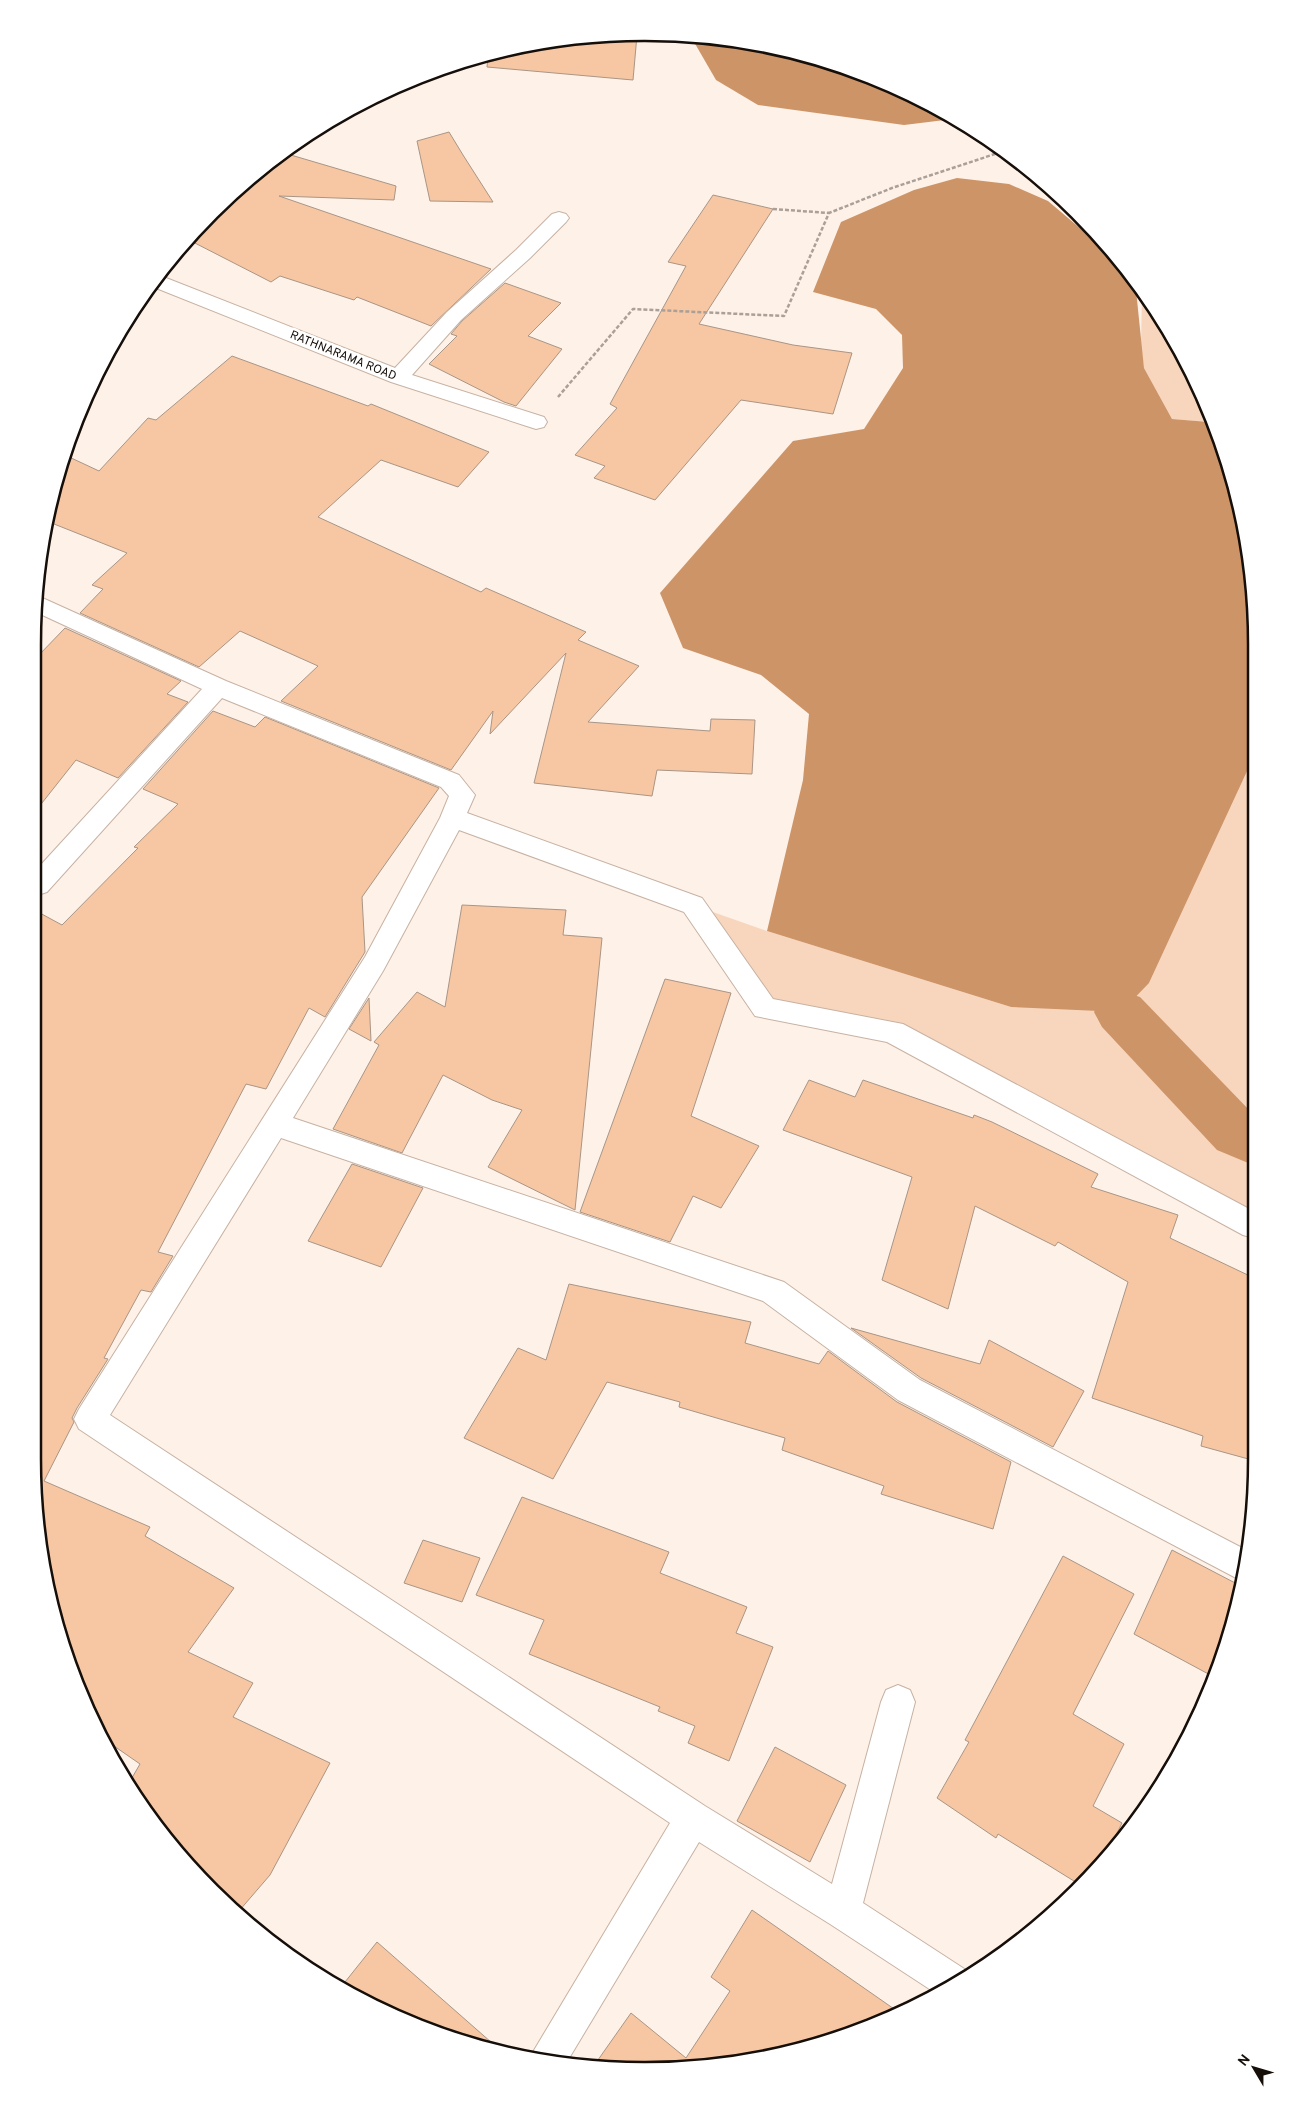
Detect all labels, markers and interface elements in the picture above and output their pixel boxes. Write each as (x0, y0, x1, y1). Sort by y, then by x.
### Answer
street label: RATHNARAMA ROAD (287, 327, 399, 385)
north arrow (1229, 2043, 1279, 2093)
text: N (1235, 2052, 1255, 2070)

